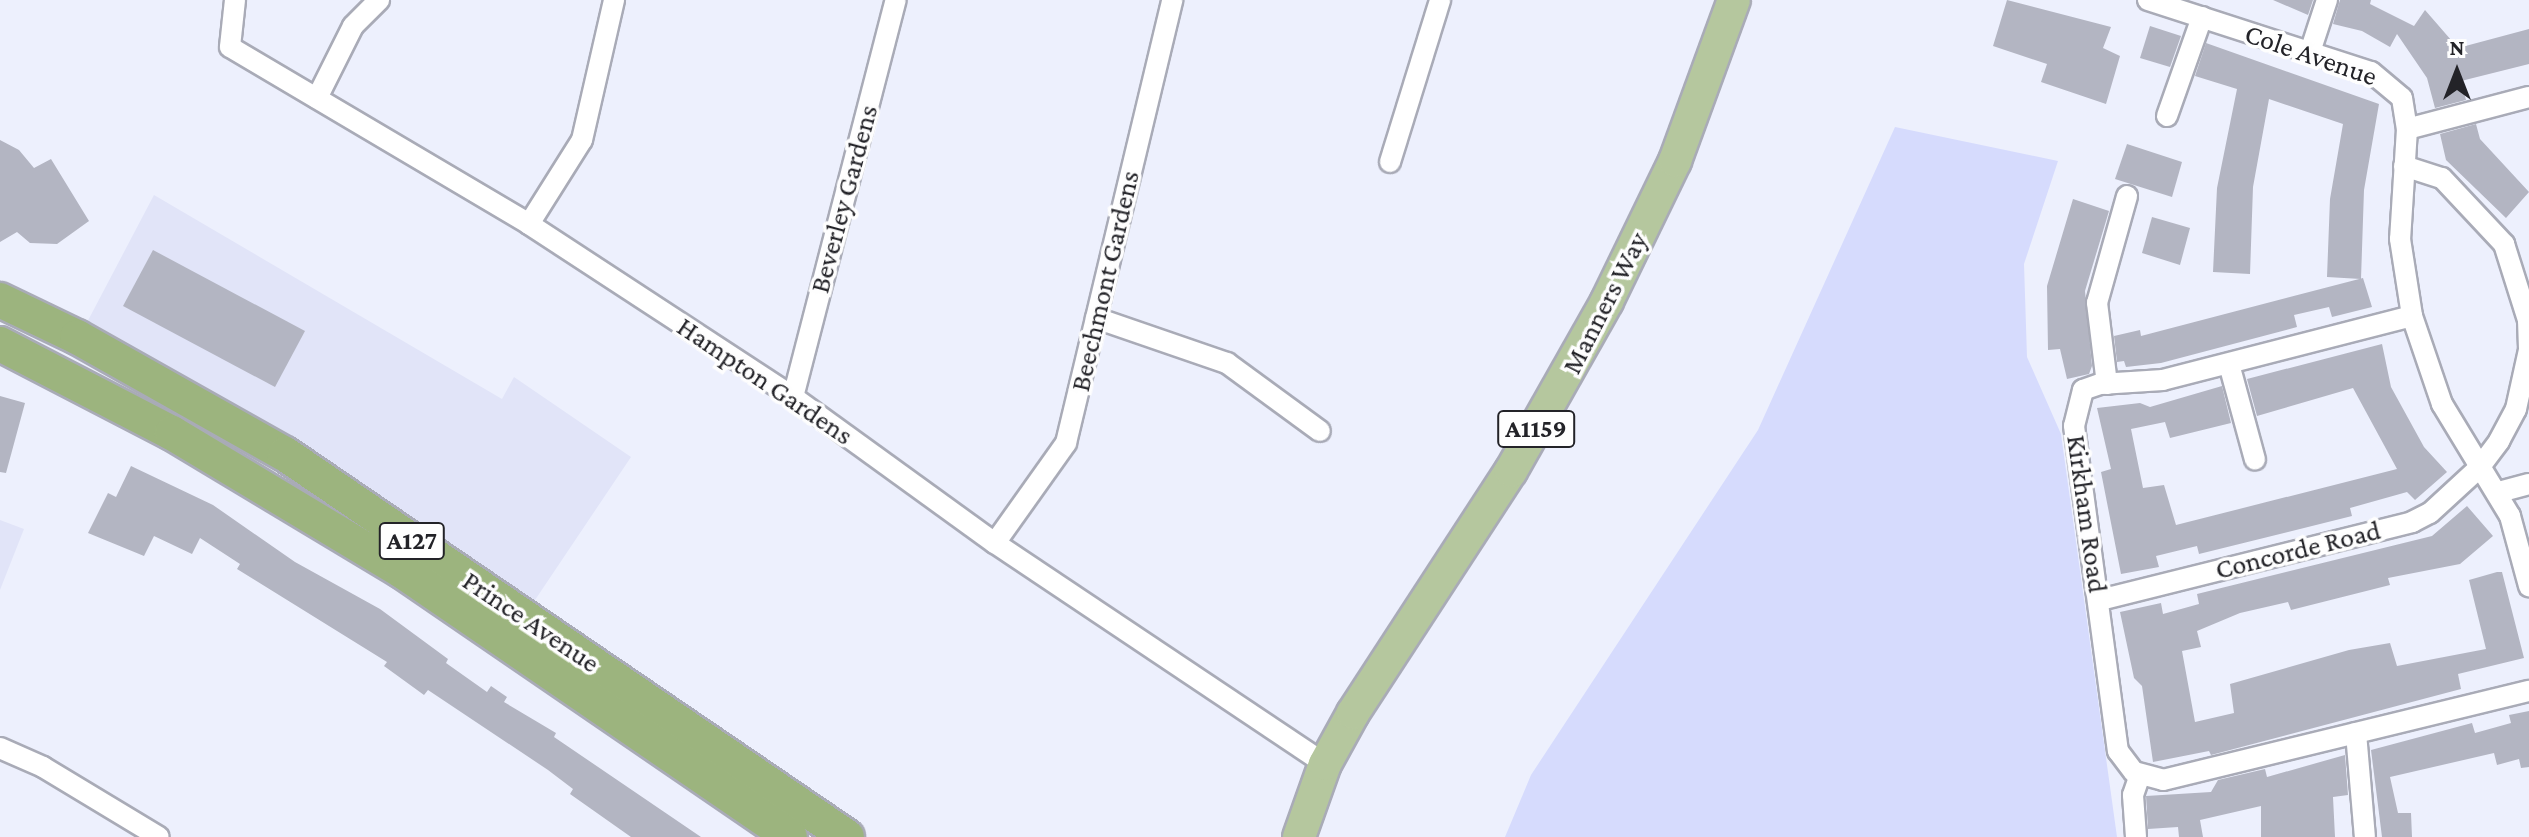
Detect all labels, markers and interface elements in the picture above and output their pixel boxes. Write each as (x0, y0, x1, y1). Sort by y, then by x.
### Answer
street label: Cole Avenue (2240, 17, 2382, 93)
north arrow (2417, 32, 2497, 112)
text: N (2450, 35, 2465, 60)
street label: Beverley Gardens (803, 101, 885, 297)
street label: Beechmont Gardens (1063, 167, 1147, 395)
street label: Manners Way (1555, 226, 1655, 380)
street label: Hampton Gardens (671, 310, 859, 452)
road number: A1159 (1496, 407, 1576, 451)
street label: Kirkham Road (2059, 433, 2115, 595)
street label: Concorde Road (2212, 513, 2384, 587)
road number: A127 (378, 519, 446, 563)
street label: Prince Avenue (456, 564, 606, 680)

